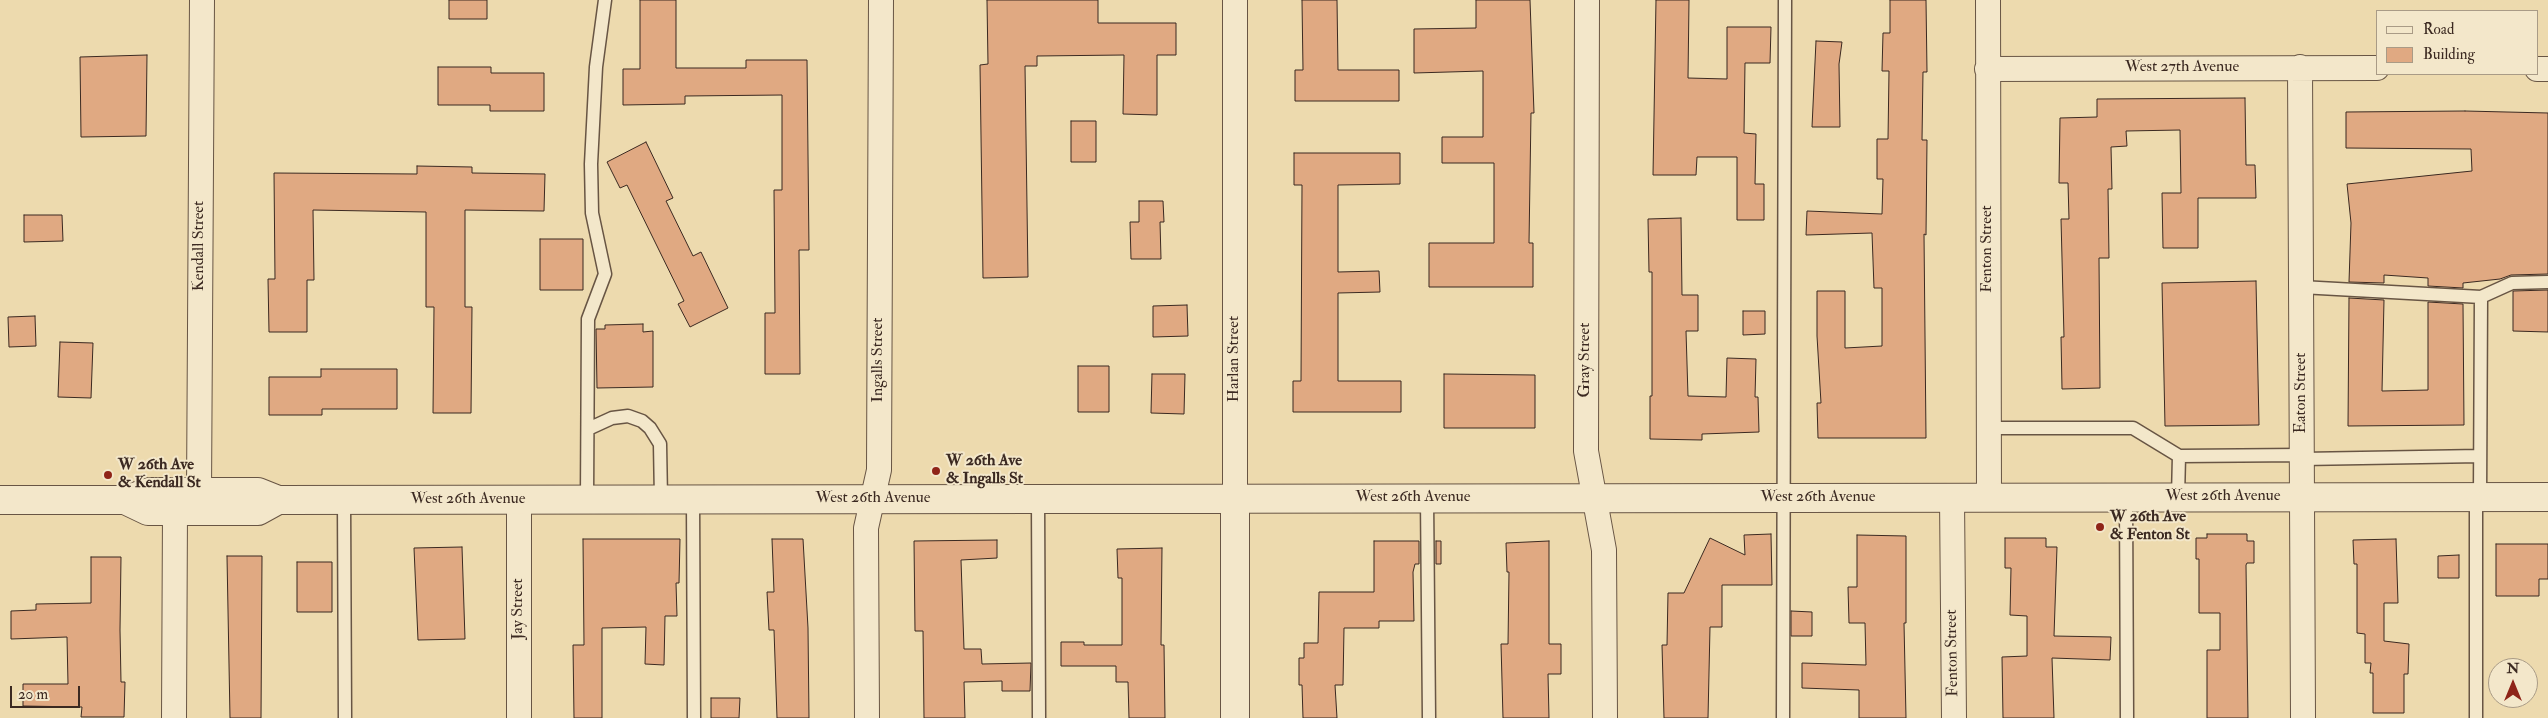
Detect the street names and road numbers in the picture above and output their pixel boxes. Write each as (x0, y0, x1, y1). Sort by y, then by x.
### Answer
street label: West 27th Avenue (2125, 58, 2239, 78)
street label: Kendall Street (190, 201, 210, 291)
street label: Fenton Street (1978, 205, 1998, 293)
street label: Harlan Street (1225, 316, 1245, 402)
street label: Ingalls Street (869, 318, 889, 402)
street label: Gray Street (1576, 323, 1596, 397)
street label: Eaton Street (2292, 352, 2312, 434)
street label: West 26th Avenue (2165, 487, 2281, 507)
street label: West 26th Avenue (1355, 488, 1471, 508)
street label: West 26th Avenue (1760, 488, 1876, 508)
street label: West 26th Avenue (815, 489, 931, 509)
street label: West 26th Avenue (410, 490, 526, 510)
street label: Jay Street (509, 578, 529, 640)
street label: Fenton Street (1943, 609, 1963, 697)

